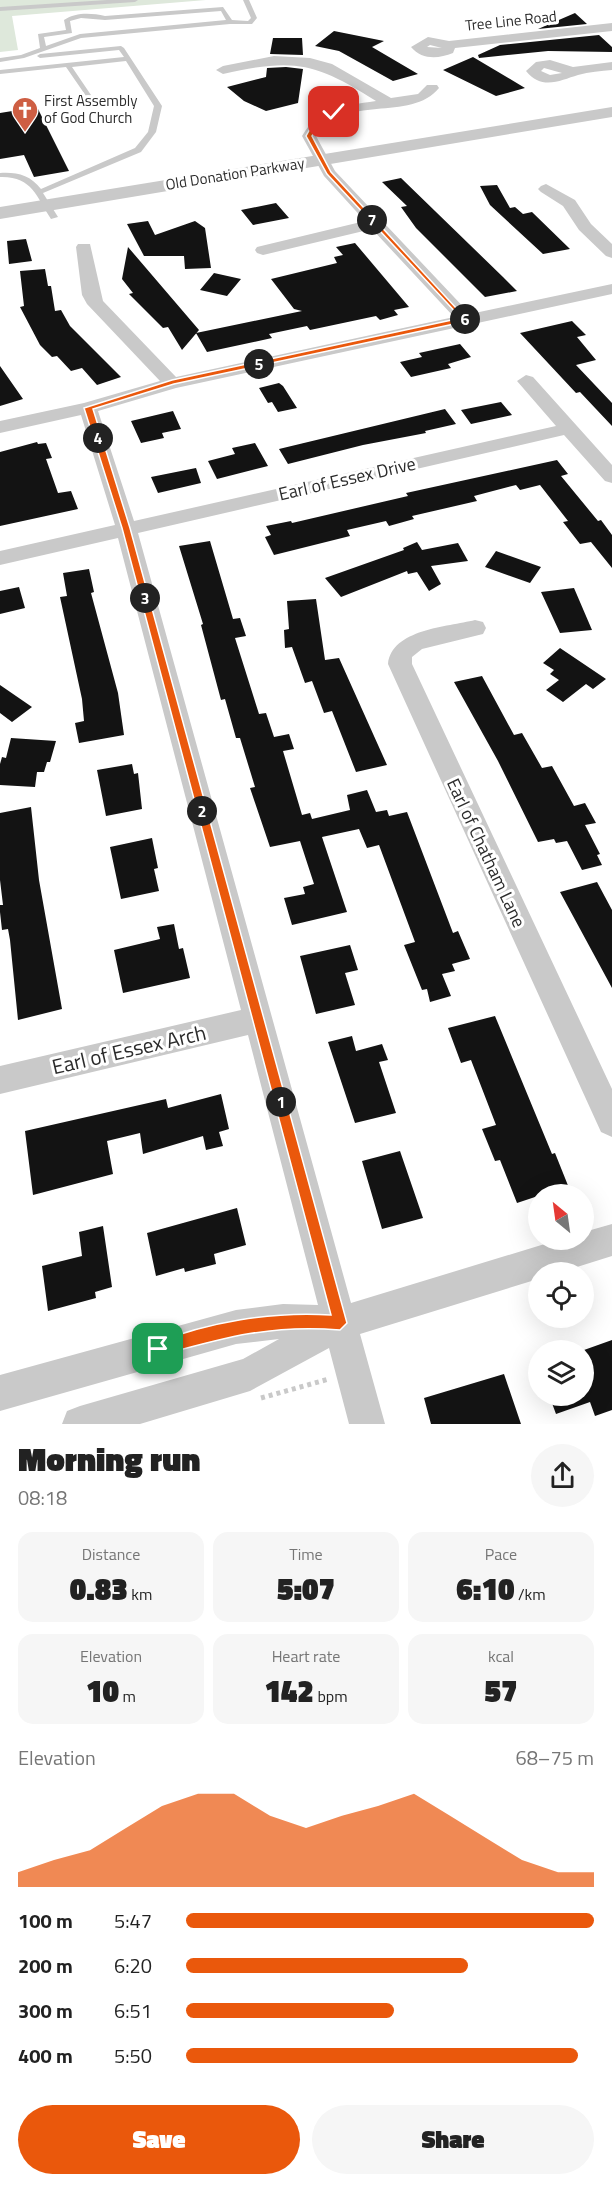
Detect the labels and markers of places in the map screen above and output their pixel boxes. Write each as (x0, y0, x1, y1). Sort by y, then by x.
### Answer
pin (308, 86, 359, 137)
place label: First Assembly of God Church (44, 89, 138, 129)
church icon: First Assembly of God Church (10, 95, 40, 133)
pin: 7 (357, 205, 387, 235)
pin: 6 (450, 304, 480, 334)
pin: 5 (244, 349, 274, 379)
pin: 4 (83, 423, 113, 453)
pin: 3 (130, 583, 160, 613)
pin: 2 (187, 796, 217, 826)
pin: 1 (266, 1087, 296, 1117)
pin (132, 1323, 183, 1374)

